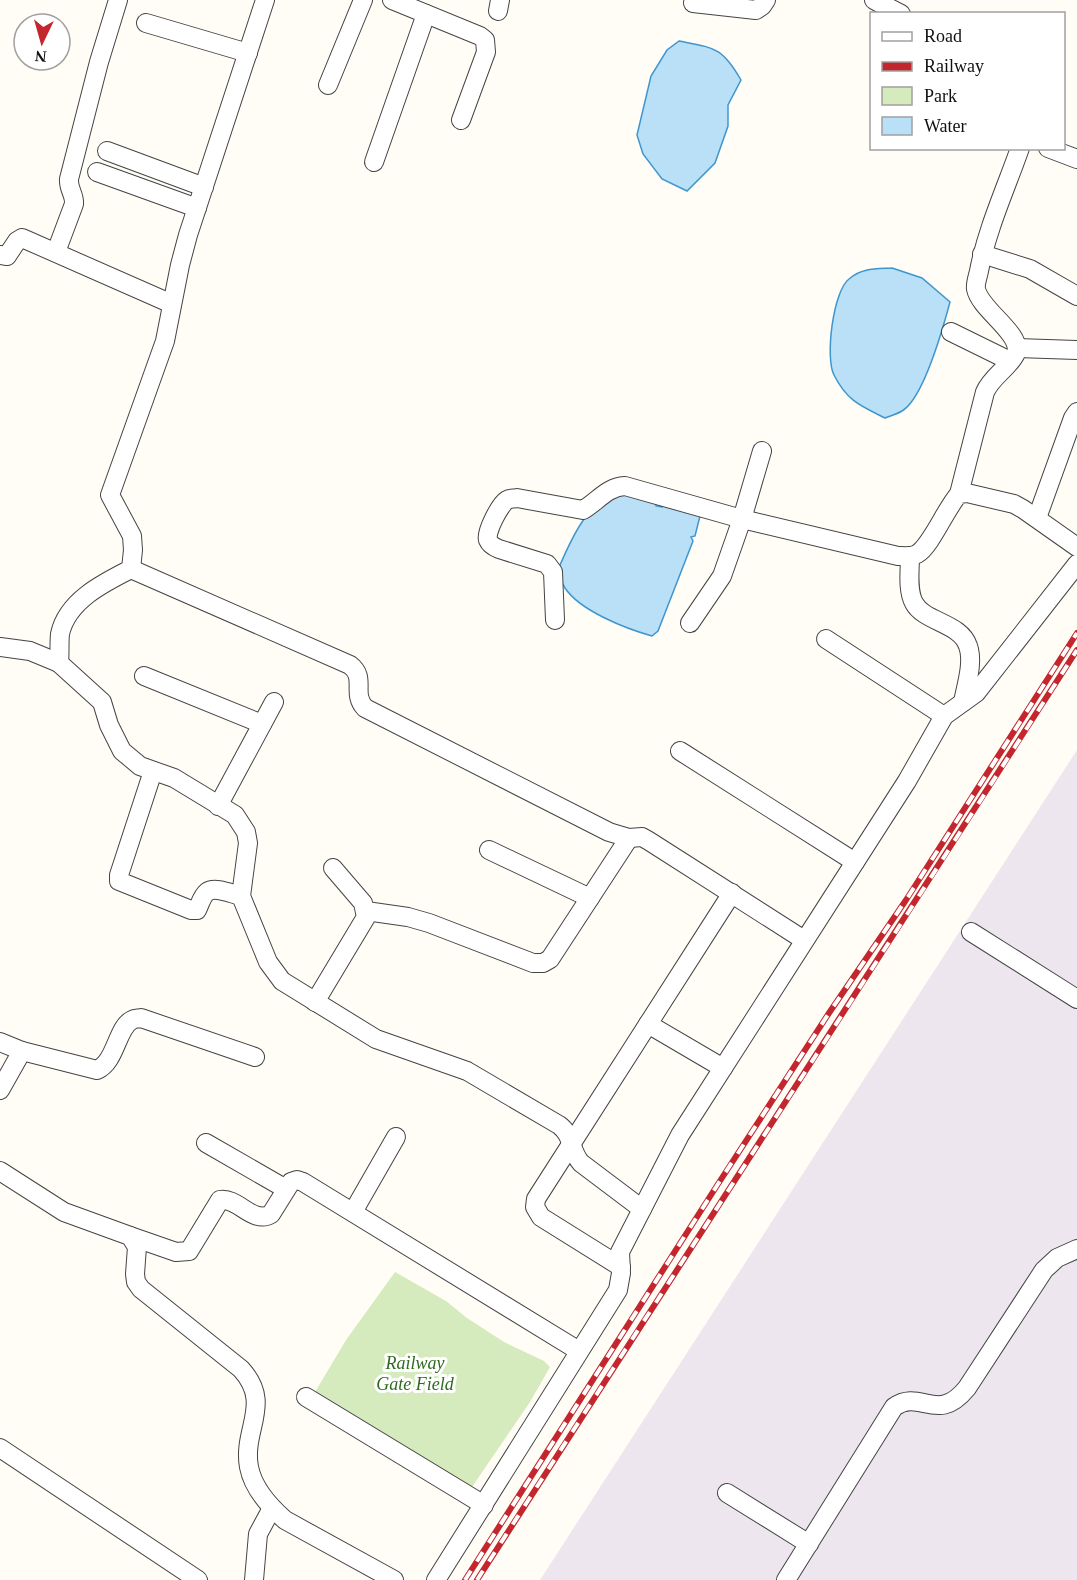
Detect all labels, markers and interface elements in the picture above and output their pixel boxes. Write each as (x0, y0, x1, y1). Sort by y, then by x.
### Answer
north arrow (12, 12, 72, 72)
legend (870, 12, 1065, 150)
text: Road (924, 26, 962, 46)
text: N (34, 47, 47, 65)
text: Railway (924, 56, 984, 76)
text: Park (924, 86, 957, 106)
text: Water (924, 116, 967, 136)
park label: Railway Gate Field (376, 1353, 455, 1394)

